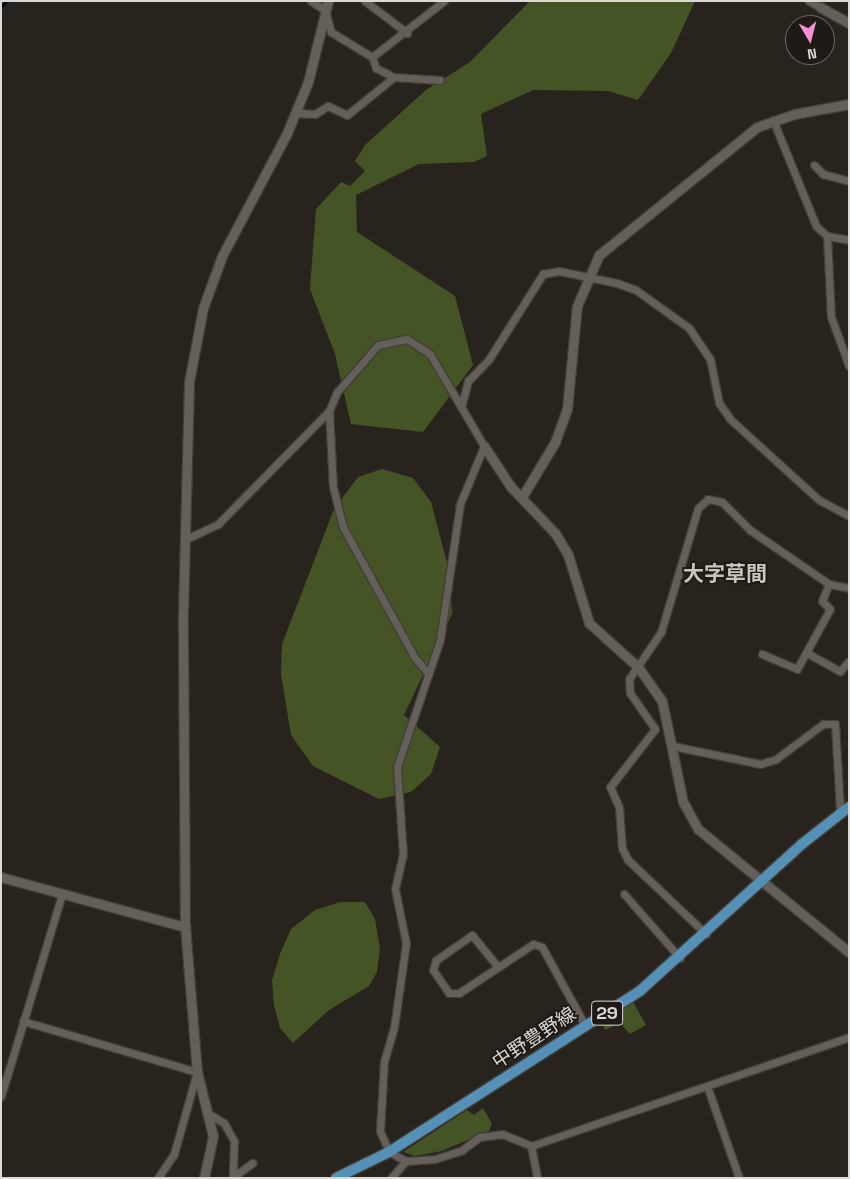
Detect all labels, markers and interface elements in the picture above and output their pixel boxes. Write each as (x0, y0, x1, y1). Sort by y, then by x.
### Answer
north arrow (785, 15, 835, 65)
text: N (806, 44, 818, 63)
district label: 大字草間 (683, 561, 767, 587)
road number: 29 (591, 998, 623, 1028)
street label: 中野豊野線 (488, 1003, 580, 1073)

